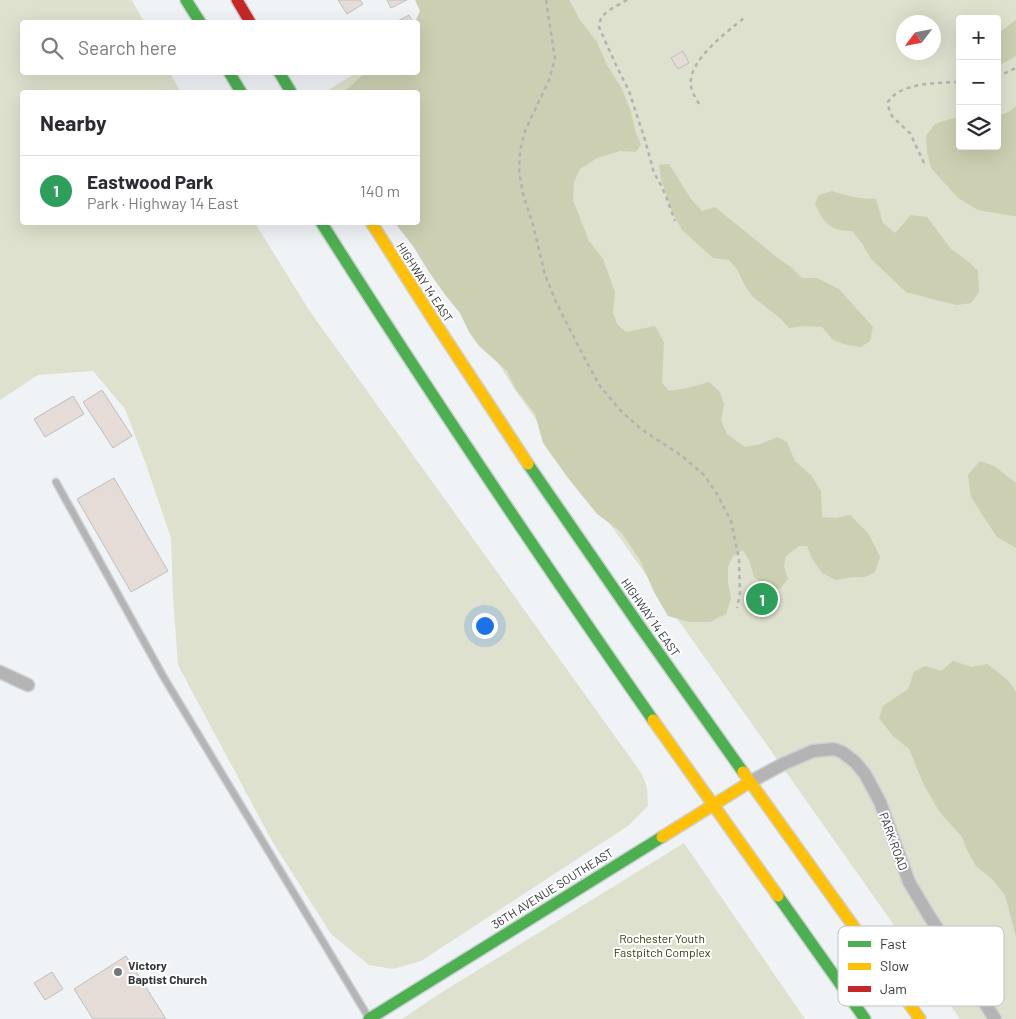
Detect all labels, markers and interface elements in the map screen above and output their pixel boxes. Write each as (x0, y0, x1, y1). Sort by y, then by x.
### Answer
north arrow (896, 15, 941, 60)
map controls (956, 15, 1001, 150)
button: + (956, 15, 1001, 60)
search box (20, 20, 420, 75)
icon: search (38, 34, 66, 62)
text: Search here (78, 36, 177, 59)
button: − (956, 60, 1001, 105)
button: layers (956, 105, 1001, 150)
text: Nearby (40, 110, 106, 135)
text: Eastwood Park (87, 170, 213, 193)
text: 1 (53, 181, 59, 200)
text: 140 m (360, 181, 400, 200)
text: Park · Highway 14 East (87, 193, 239, 212)
street label: HIGHWAY 14 EAST (394, 240, 456, 325)
street label: HIGHWAY 14 EAST (619, 575, 683, 659)
pin: 1 (746, 580, 778, 618)
your location (472, 613, 498, 639)
street label: PARK ROAD (877, 810, 911, 872)
street label: 36TH AVENUE SOUTHEAST (489, 845, 615, 931)
legend (838, 926, 1004, 1006)
park label: Rochester Youth Fastpitch Complex (614, 931, 711, 959)
text: Fast (880, 935, 906, 952)
text: Slow (880, 957, 909, 974)
place label: Victory Baptist Church (128, 958, 207, 986)
marker: Victory Baptist Church (112, 966, 124, 978)
text: Jam (880, 980, 907, 997)

